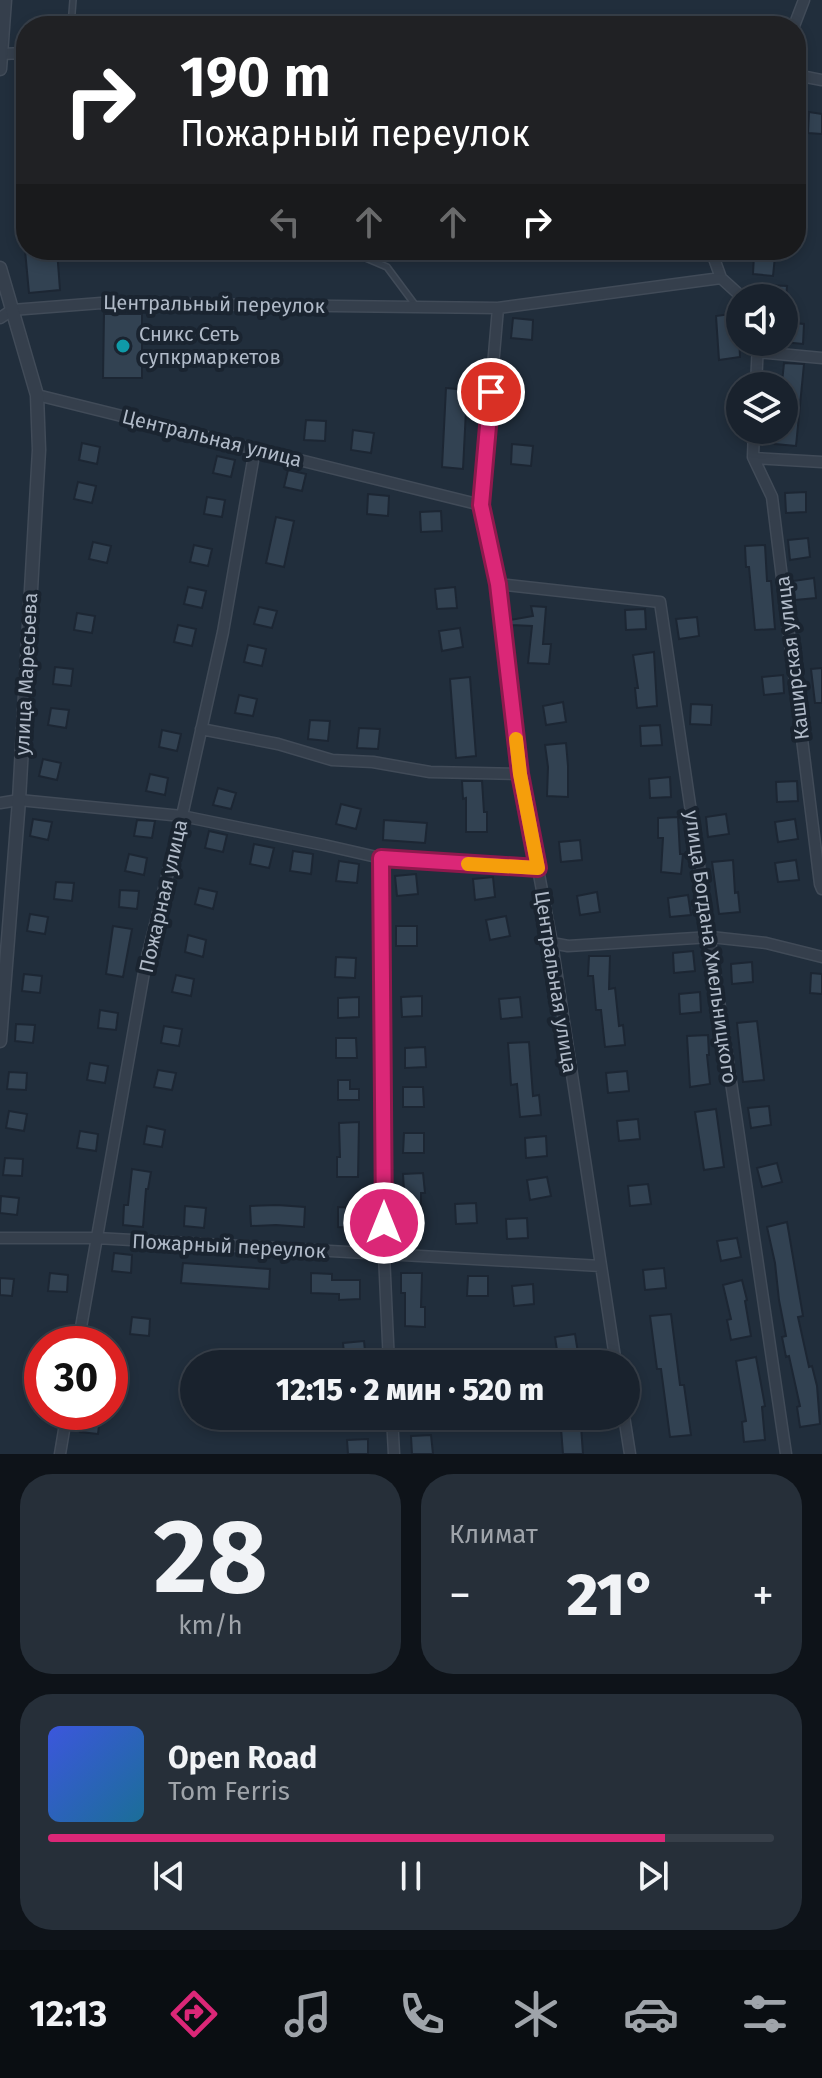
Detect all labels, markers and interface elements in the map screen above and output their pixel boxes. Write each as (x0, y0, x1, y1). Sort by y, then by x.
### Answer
text: 190 m (180, 44, 331, 111)
icon: right (48, 48, 152, 152)
text: Пожарный переулок (180, 112, 530, 156)
icon: left (263, 200, 307, 244)
icon: ahead (347, 200, 391, 244)
icon: ahead (431, 200, 475, 244)
icon: right (515, 200, 559, 244)
map controls (726, 284, 798, 444)
button: sound (726, 284, 798, 356)
street label: Центральный переулок (103, 290, 326, 318)
place label: Сникс Сеть супкрмаркетов (139, 322, 281, 369)
marker: Сникс Сеть супкрмаркетов (114, 337, 132, 355)
pin (457, 358, 525, 426)
icon: arrive (469, 370, 513, 414)
button: layers (726, 372, 798, 444)
street label: Центральная улица (120, 404, 304, 472)
street label: Каширская улица (770, 575, 814, 741)
street label: улица Маресьева (10, 592, 42, 756)
street label: улица Богдана Хмельницкого (680, 809, 742, 1085)
street label: Пожарная улица (134, 817, 192, 975)
street label: Центральная улица (530, 889, 582, 1075)
position arrow (342, 1181, 426, 1265)
street label: Пожарный переулок (131, 1229, 327, 1263)
speed limit sign: 30 (24, 1326, 128, 1430)
text: 12:15 · 2 мин · 520 m (276, 1372, 544, 1408)
text: 28 (153, 1495, 268, 1620)
text: Климат (449, 1519, 538, 1550)
text: 21° (567, 1559, 656, 1631)
text: − (449, 1569, 471, 1622)
text: + (752, 1569, 774, 1622)
text: km/h (178, 1610, 243, 1641)
text: Open Road (168, 1740, 317, 1776)
text: Tom Ferris (168, 1776, 290, 1807)
icon: previous (147, 1854, 191, 1898)
icon: pause (389, 1854, 433, 1898)
icon: next (631, 1854, 675, 1898)
icon: directions (166, 1986, 222, 2042)
icon: music (280, 1986, 336, 2042)
icon: phone (394, 1986, 450, 2042)
icon: climate (508, 1986, 564, 2042)
icon: car (623, 1986, 679, 2042)
icon: filters (737, 1986, 793, 2042)
text: 12:13 (29, 1992, 107, 2036)

